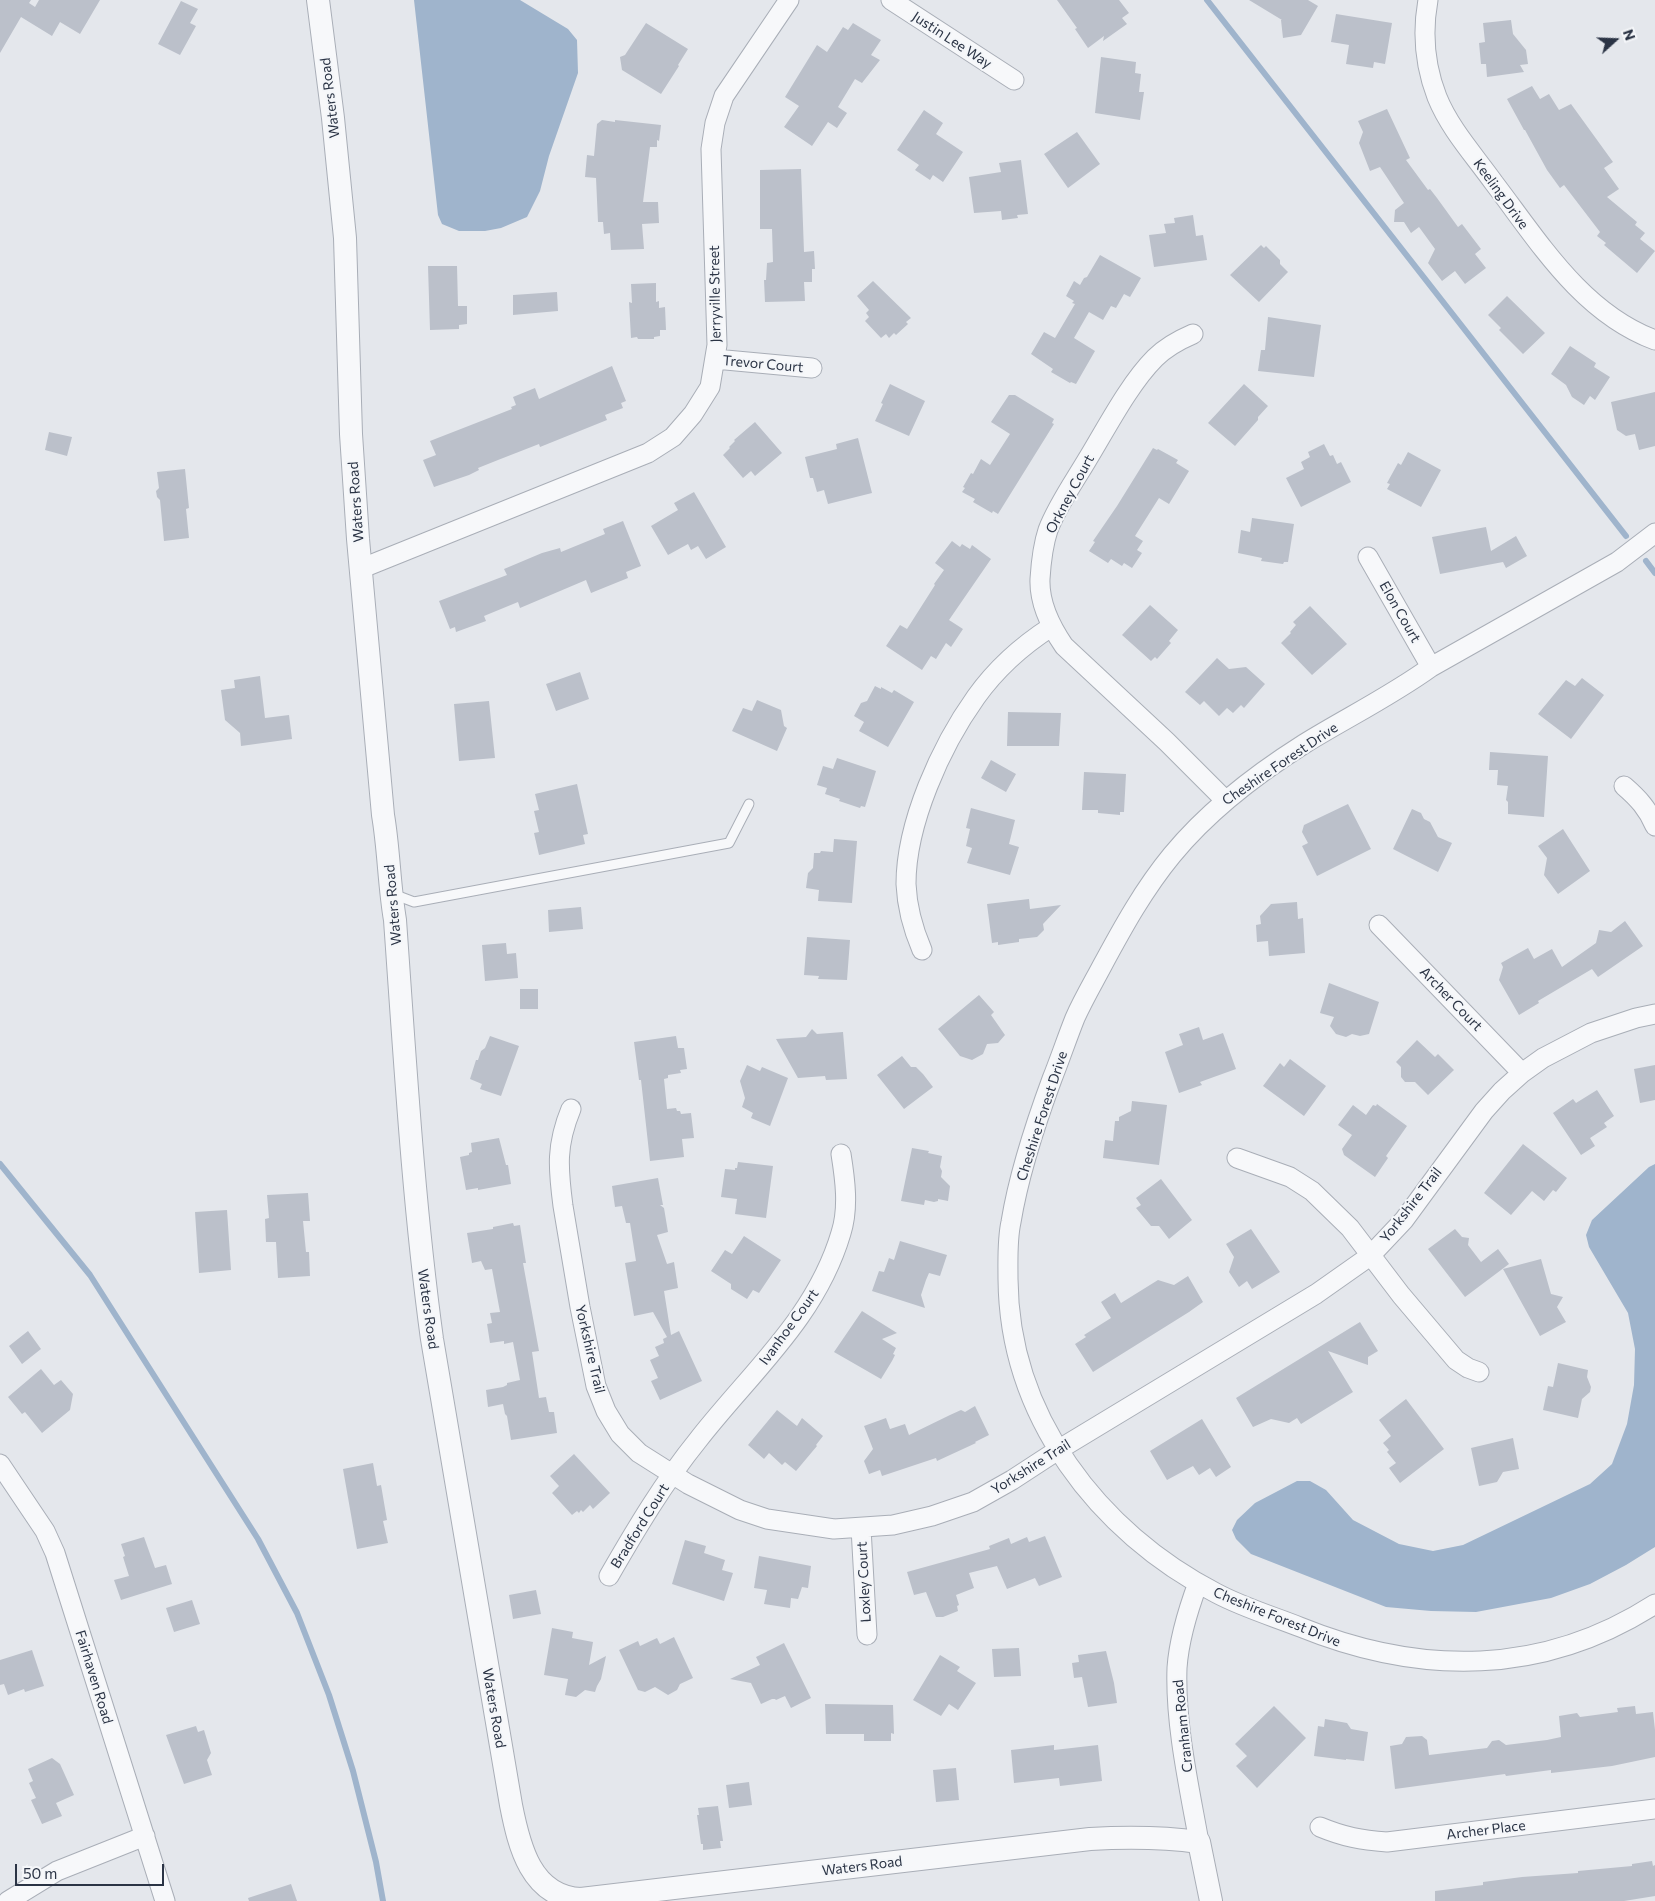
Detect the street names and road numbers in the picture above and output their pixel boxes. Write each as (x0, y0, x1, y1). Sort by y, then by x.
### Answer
street label: Justin Lee Way (909, 8, 995, 72)
street label: Waters Road (317, 57, 343, 139)
street label: Keeling Drive (1470, 156, 1532, 232)
street label: Jerryville Street (706, 245, 724, 343)
street label: Trevor Court (722, 352, 804, 376)
street label: Orkney Court (1042, 452, 1098, 536)
street label: Waters Road (345, 461, 367, 543)
street label: Elon Court (1376, 578, 1424, 646)
street label: Cheshire Forest Drive (1219, 719, 1341, 809)
street label: Waters Road (381, 864, 405, 946)
street label: Archer Court (1416, 963, 1486, 1035)
street label: Cheshire Forest Drive (1013, 1049, 1071, 1183)
street label: Yorkshire Trail (1377, 1164, 1445, 1246)
street label: Waters Road (414, 1268, 442, 1350)
street label: Ivanhoe Court (756, 1286, 822, 1368)
street label: Yorkshire Trail (572, 1303, 608, 1395)
street label: Yorkshire Trail (988, 1436, 1074, 1498)
street label: Bradford Court (607, 1481, 673, 1571)
street label: Loxley Court (853, 1541, 875, 1623)
street label: Cheshire Forest Drive (1211, 1584, 1343, 1650)
street label: Fairhaven Road (72, 1628, 116, 1726)
street label: Waters Road (479, 1667, 509, 1749)
street label: Cranham Road (1170, 1679, 1196, 1773)
street label: Archer Place (1445, 1817, 1527, 1843)
street label: Waters Road (821, 1853, 903, 1879)

